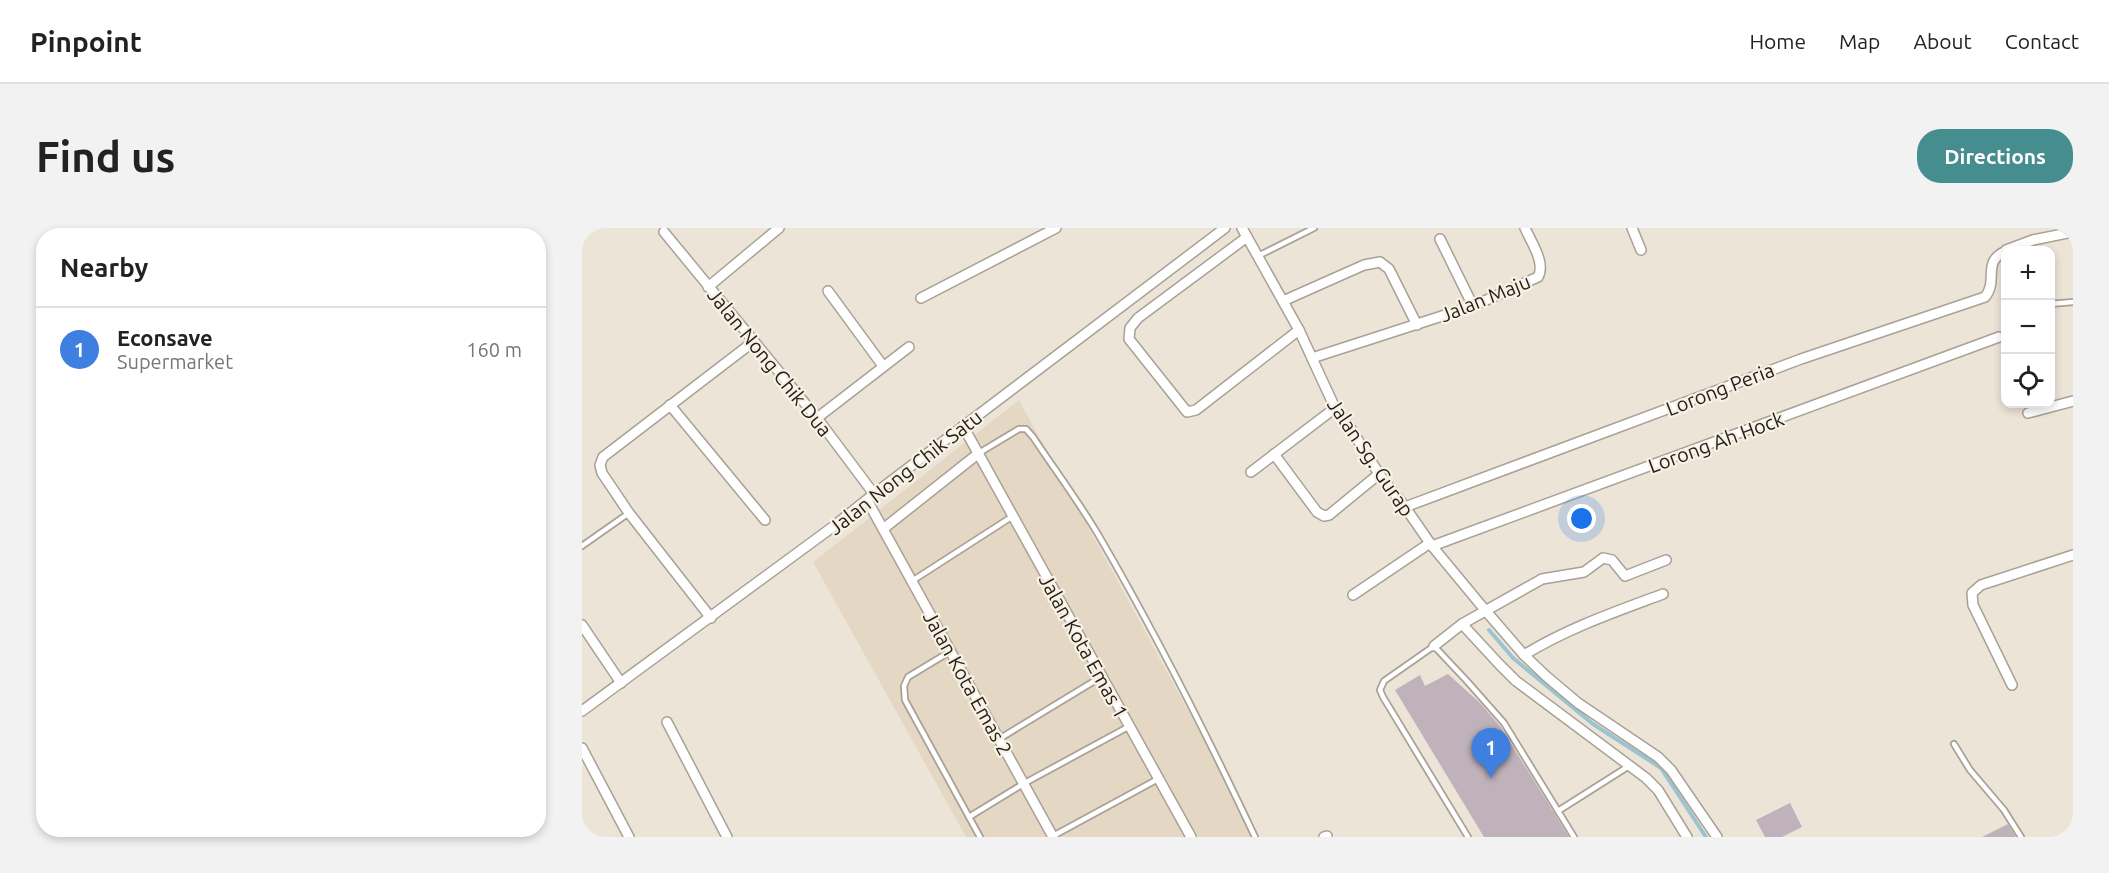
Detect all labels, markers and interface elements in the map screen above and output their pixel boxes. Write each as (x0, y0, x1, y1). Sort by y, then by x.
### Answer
text: Pinpoint (30, 26, 142, 57)
text: Home (1749, 29, 1806, 53)
text: Map (1839, 29, 1880, 53)
text: About (1913, 29, 1972, 53)
text: Contact (2005, 29, 2079, 53)
button: Directions (1917, 129, 2073, 183)
text: Find us (36, 133, 175, 180)
map controls (2001, 246, 2055, 408)
button: + (2001, 246, 2055, 300)
text: Nearby (60, 253, 148, 282)
street label: Jalan Maju (1436, 269, 1534, 327)
street label: Jalan Nong Chik Dua (703, 283, 837, 441)
button: − (2001, 300, 2055, 354)
text: Econsave (117, 325, 213, 350)
text: 1 (74, 338, 85, 361)
text: 160 m (466, 338, 522, 361)
text: Supermarket (117, 350, 233, 373)
button: locate (2001, 354, 2055, 408)
street label: Lorong Peria (1663, 358, 1777, 420)
street label: Jalan Sg. Gurap (1323, 394, 1419, 520)
street label: Jalan Nong Chik Satu (824, 405, 986, 539)
street label: Lorong Ah Hock (1645, 407, 1787, 477)
your location (1567, 504, 1596, 533)
street label: Jalan Kota Emas 1 (1035, 570, 1133, 722)
street label: Jalan Kota Emas 2 (919, 607, 1017, 759)
pin: 1 (1472, 728, 1510, 778)

